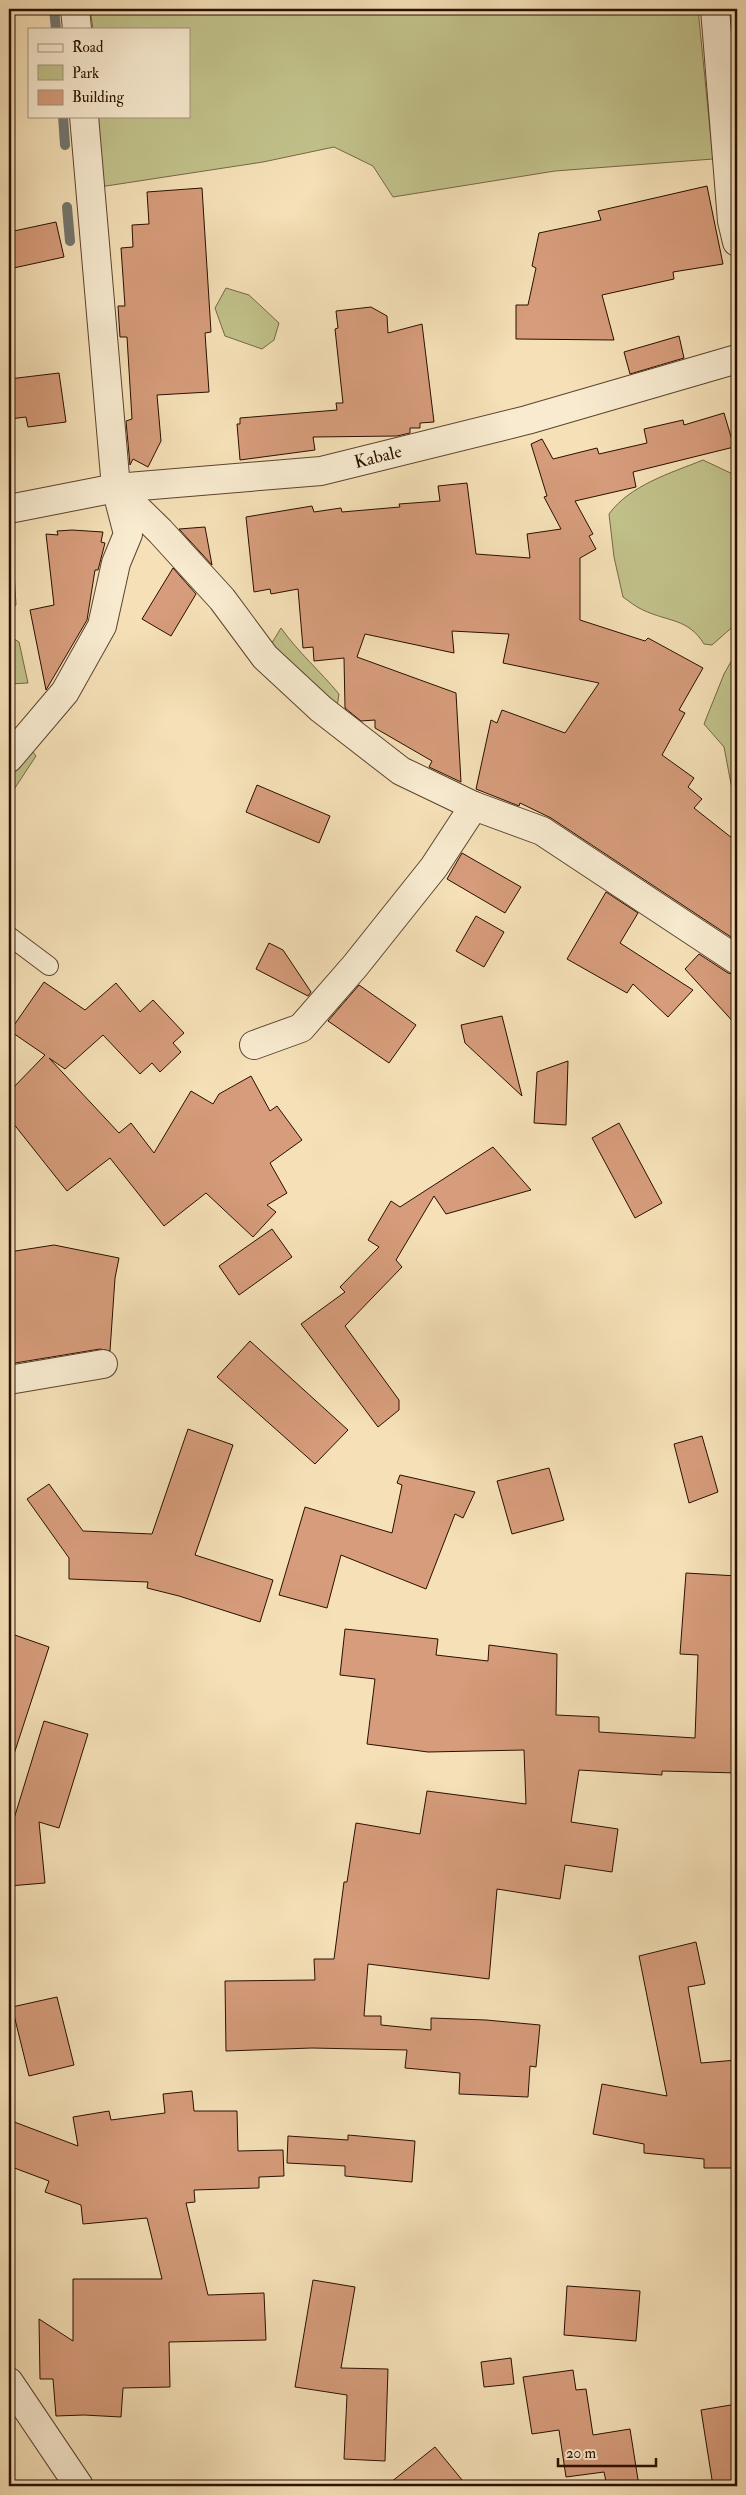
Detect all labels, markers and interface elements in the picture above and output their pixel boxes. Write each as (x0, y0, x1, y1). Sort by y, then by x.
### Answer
legend (28, 28, 190, 118)
text: Road (72, 38, 104, 57)
text: Park (72, 64, 99, 83)
text: Building (72, 88, 124, 107)
street label: Kabale (352, 440, 405, 474)
scale bar (558, 2435, 656, 2467)
text: 20 m (566, 2444, 596, 2463)

